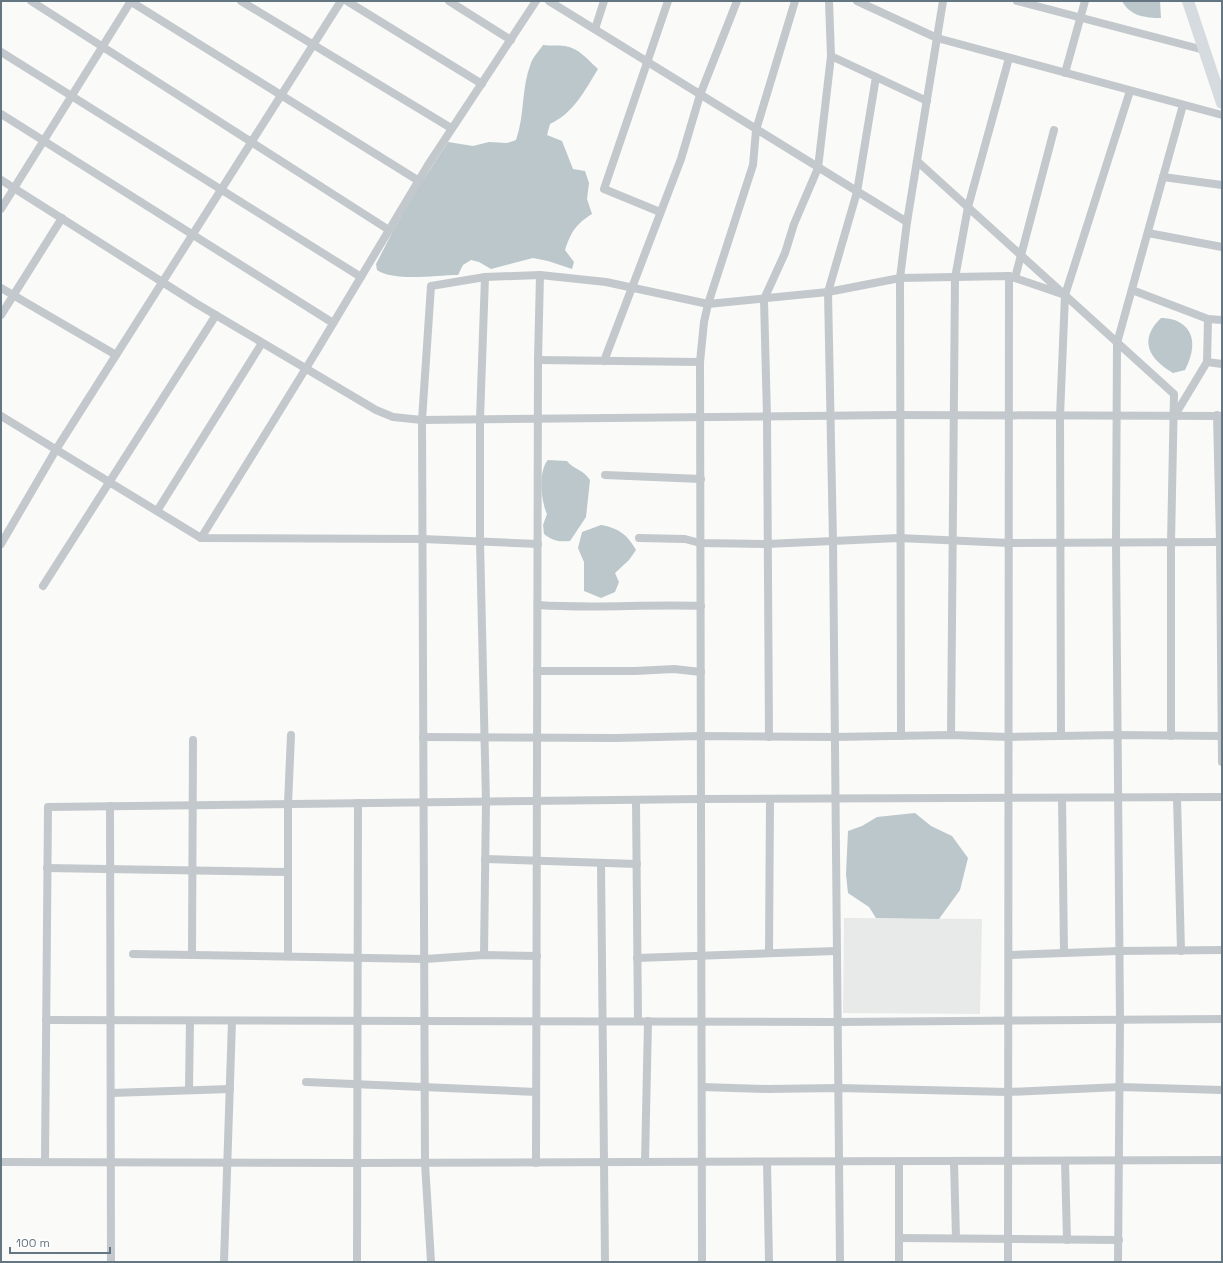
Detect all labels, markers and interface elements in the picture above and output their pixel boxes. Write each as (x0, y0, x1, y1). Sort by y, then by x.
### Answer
scale bar (10, 1229, 110, 1255)
text: 100 m (16, 1235, 50, 1251)

